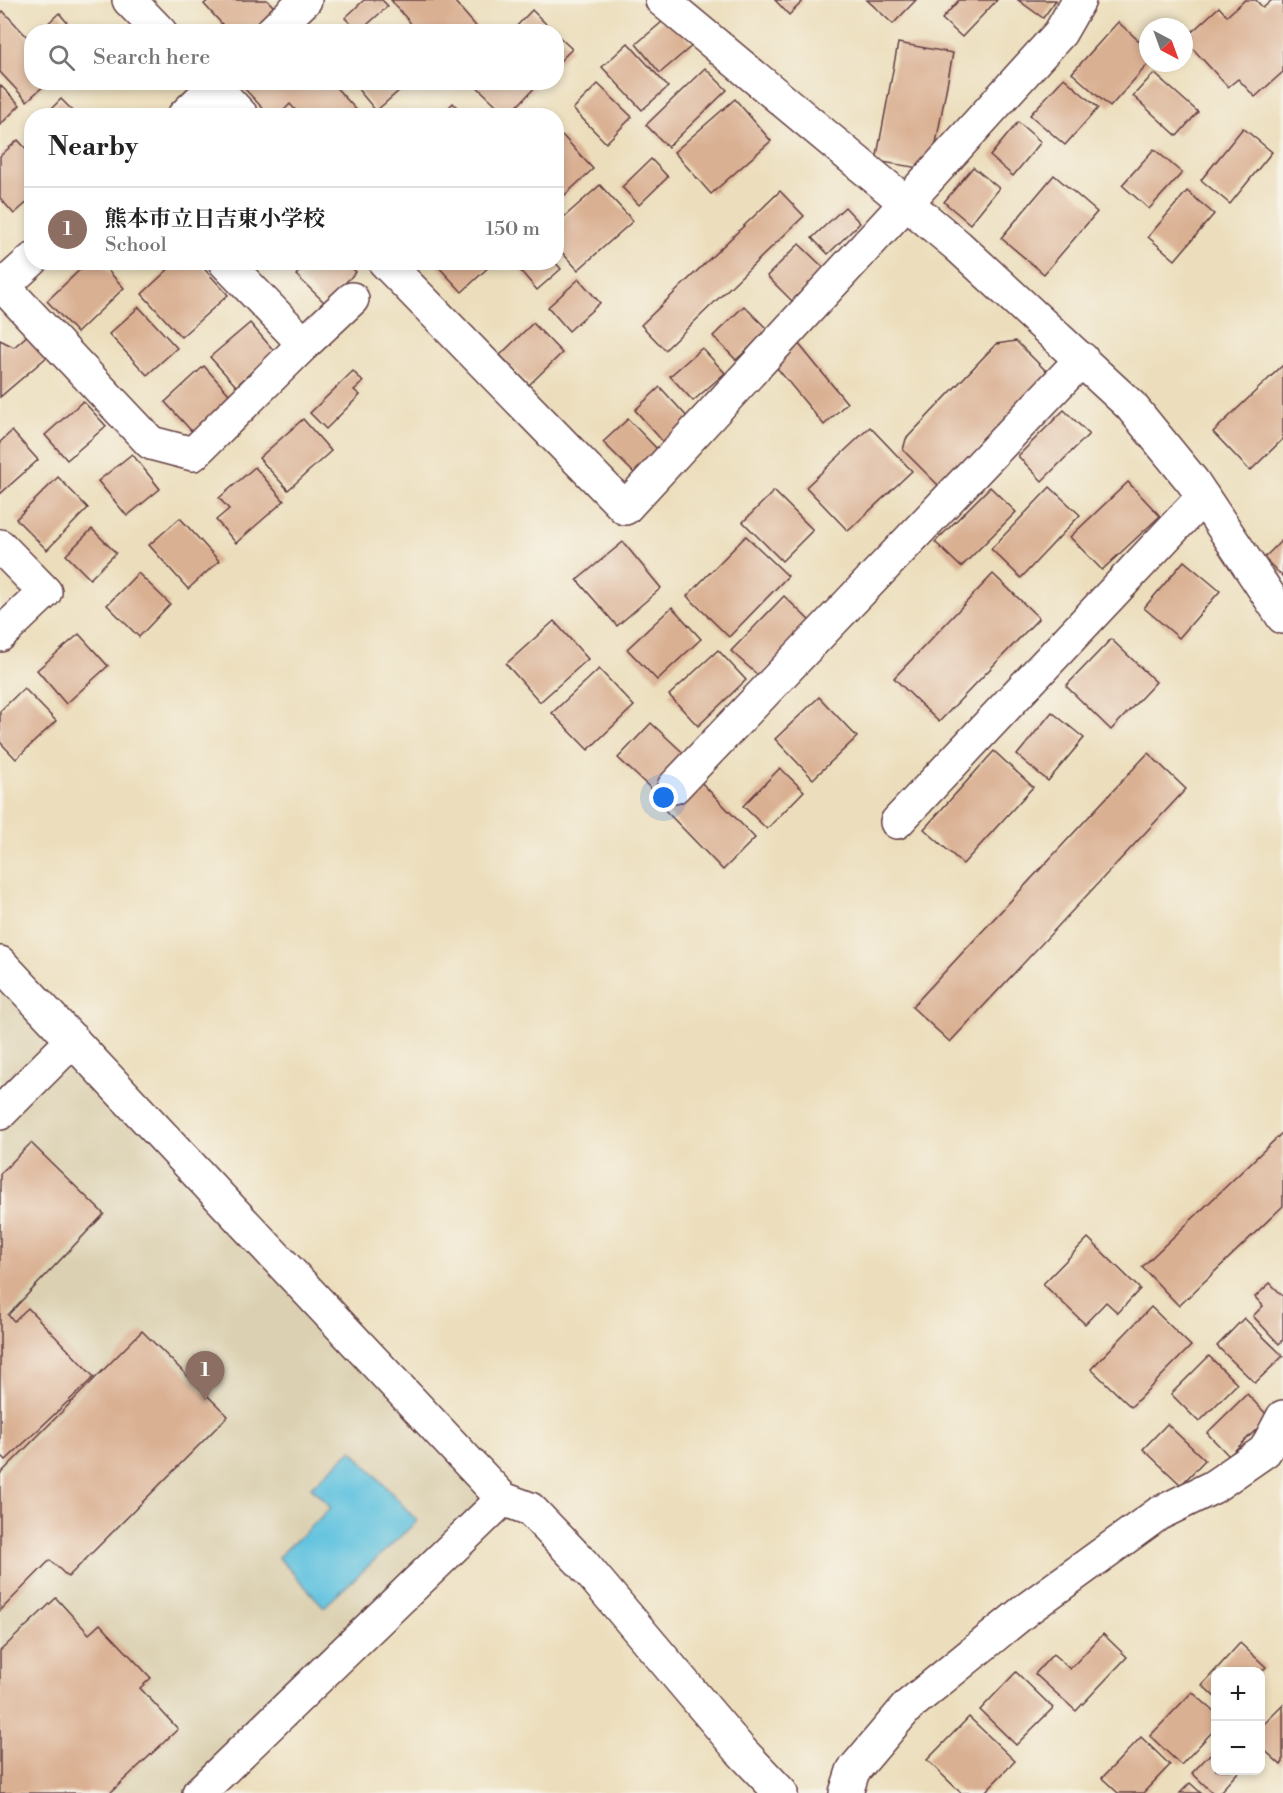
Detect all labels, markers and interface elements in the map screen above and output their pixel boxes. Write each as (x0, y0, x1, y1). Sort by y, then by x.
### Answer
north arrow (1139, 18, 1193, 72)
search box (24, 24, 564, 90)
icon: search (45, 41, 78, 74)
text: Search here (93, 44, 210, 71)
text: Nearby (48, 131, 138, 163)
text: 熊本市立日吉東小学校 (105, 206, 325, 233)
text: 1 (63, 217, 72, 242)
text: 150 m (485, 217, 540, 242)
text: School (105, 233, 167, 258)
your location (649, 783, 678, 812)
pin: 1 (186, 1352, 224, 1401)
map controls (1211, 1667, 1265, 1775)
button: + (1211, 1667, 1265, 1721)
button: − (1211, 1721, 1265, 1775)

